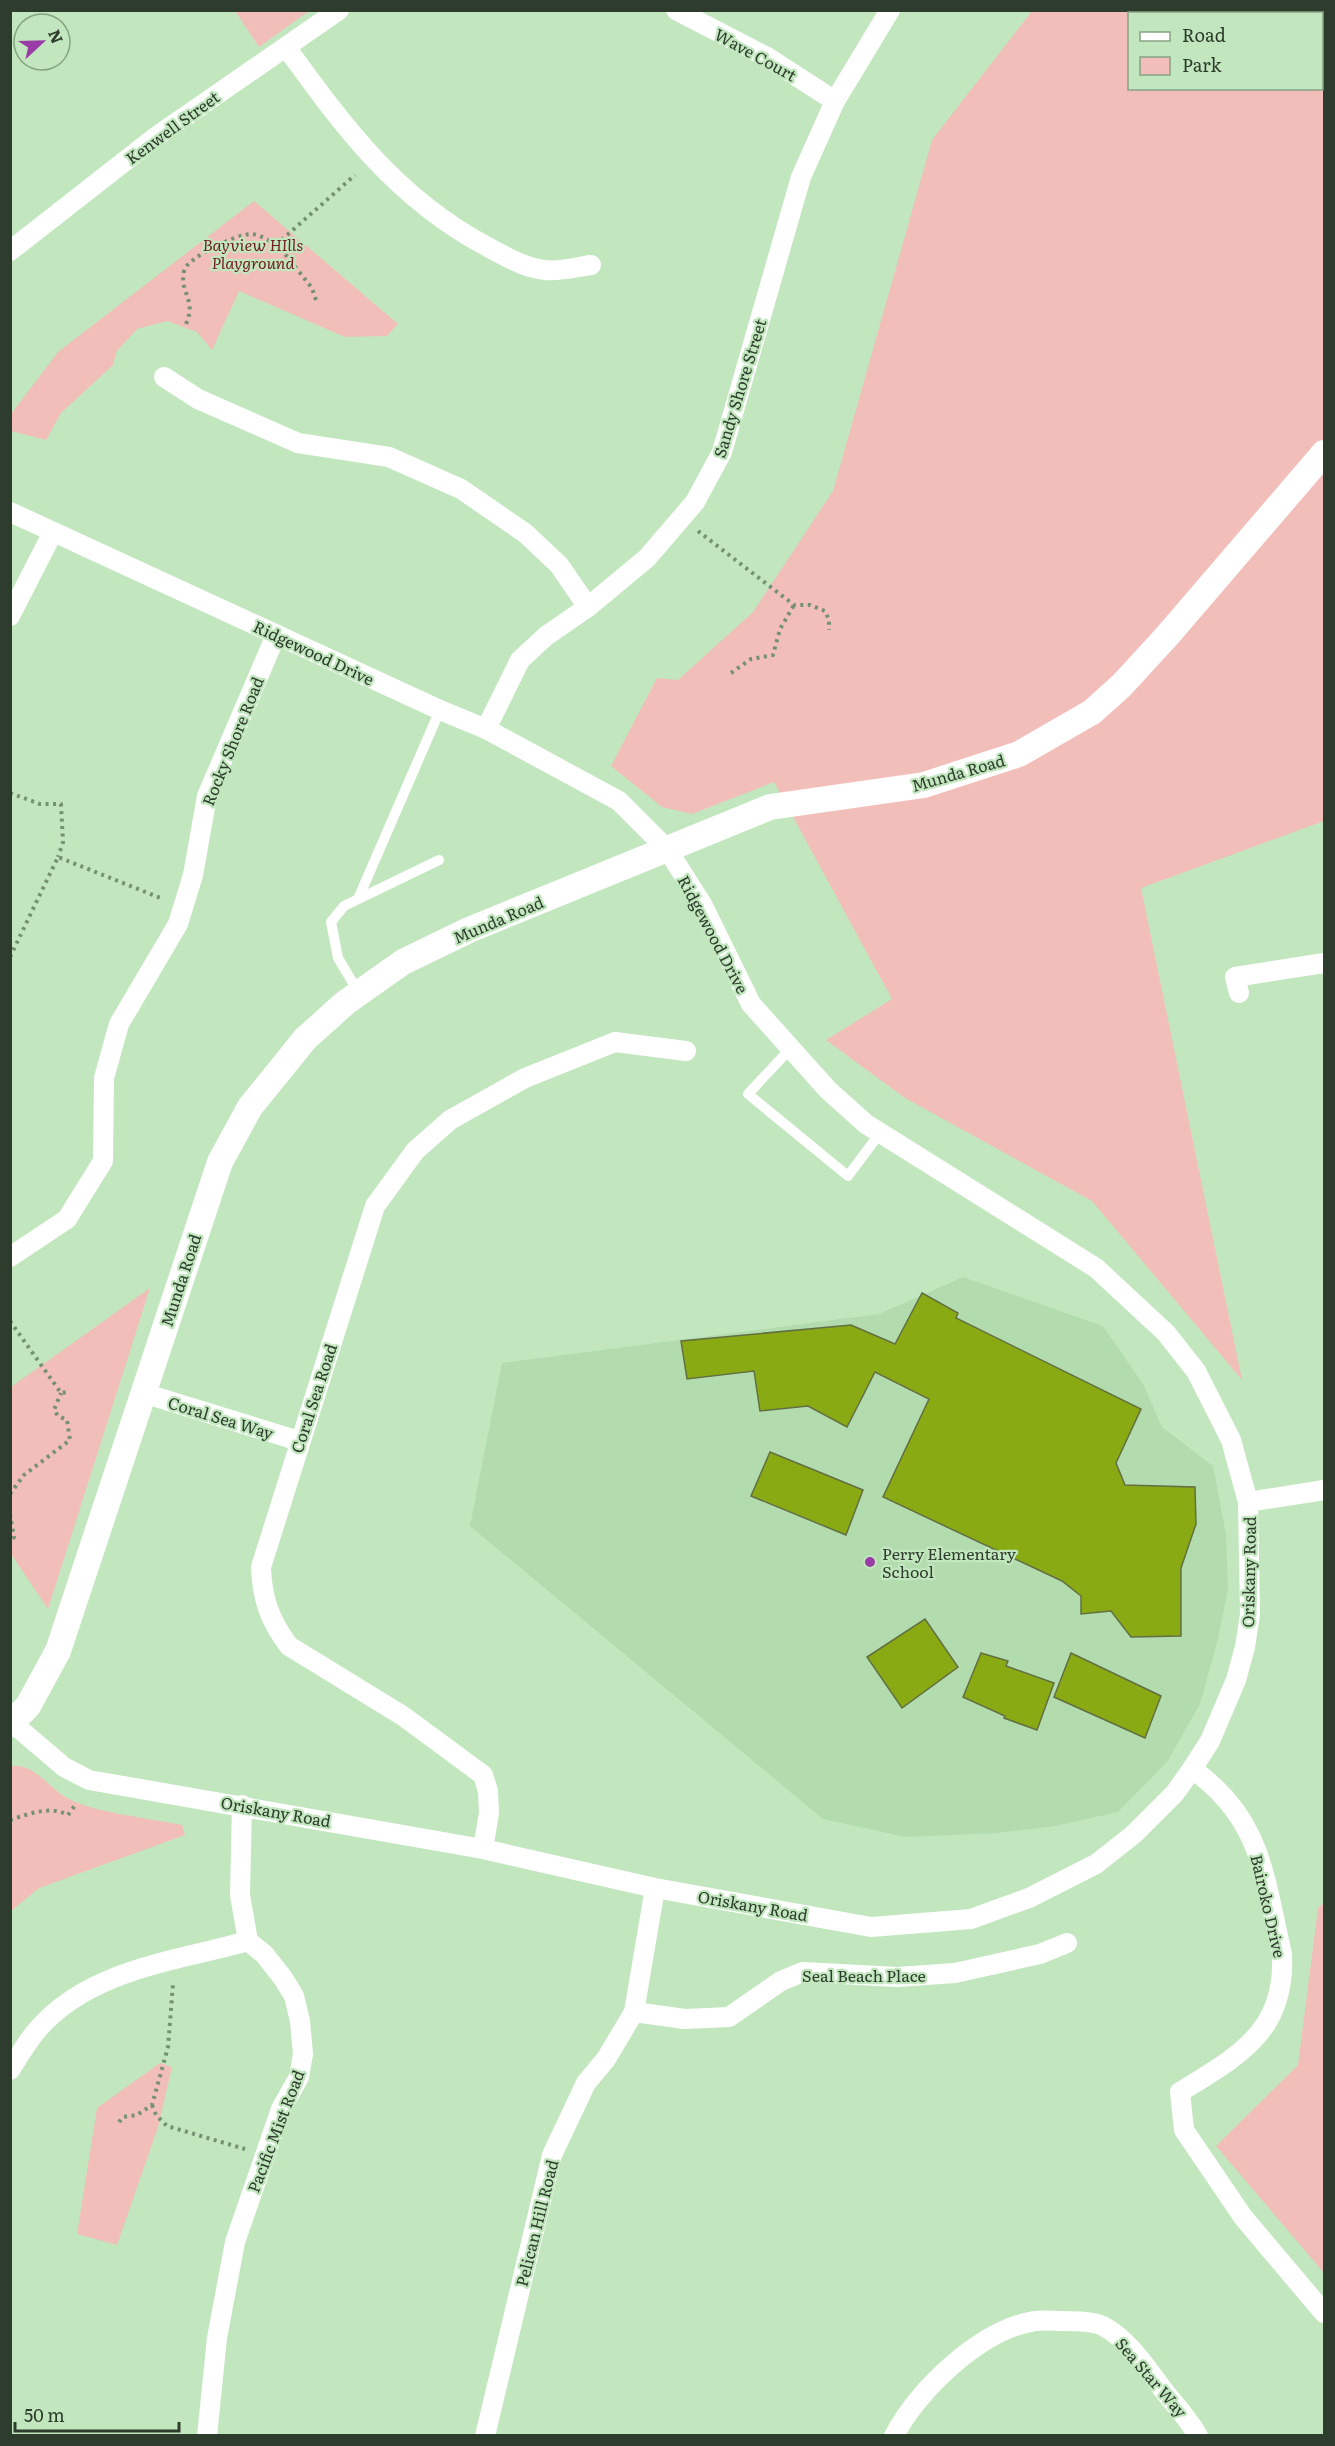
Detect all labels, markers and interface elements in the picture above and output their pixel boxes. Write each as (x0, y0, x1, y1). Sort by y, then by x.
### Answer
north arrow (12, 12, 72, 72)
legend (1128, 12, 1323, 90)
text: Road (1182, 21, 1226, 48)
street label: Wave Court (711, 22, 802, 87)
text: N (43, 25, 70, 47)
text: Park (1182, 51, 1223, 78)
street label: Kenwell Street (120, 84, 224, 169)
park label: Bayview HIlls Playground (203, 232, 303, 274)
street label: Sandy Shore Street (706, 315, 772, 460)
street label: Ridgewood Drive (250, 613, 378, 691)
street label: Rocky Shore Road (195, 673, 269, 809)
street label: Munda Road (908, 747, 1008, 797)
street label: Ridgewood Drive (673, 871, 755, 997)
street label: Munda Road (449, 889, 547, 949)
street label: Munda Road (154, 1230, 206, 1330)
street label: Coral Sea Road (284, 1340, 342, 1456)
street label: Coral Sea Way (165, 1390, 277, 1445)
street label: Oriskany Road (1235, 1516, 1261, 1628)
place label: Perry Elementary School (882, 1541, 1017, 1583)
marker: Perry Elementary School (863, 1555, 877, 1569)
street label: Oriskany Road (219, 1790, 333, 1833)
street label: Bairoko Drive (1245, 1852, 1293, 1960)
street label: Oriskany Road (696, 1884, 810, 1927)
street label: Seal Beach Place (802, 1963, 926, 1987)
street label: Pacific Mist Road (241, 2066, 310, 2196)
street label: Pelican Hill Road (509, 2157, 563, 2289)
street label: Sea Star Way (1111, 2332, 1194, 2423)
scale bar (15, 2395, 178, 2433)
text: 50 m (24, 2401, 65, 2428)

